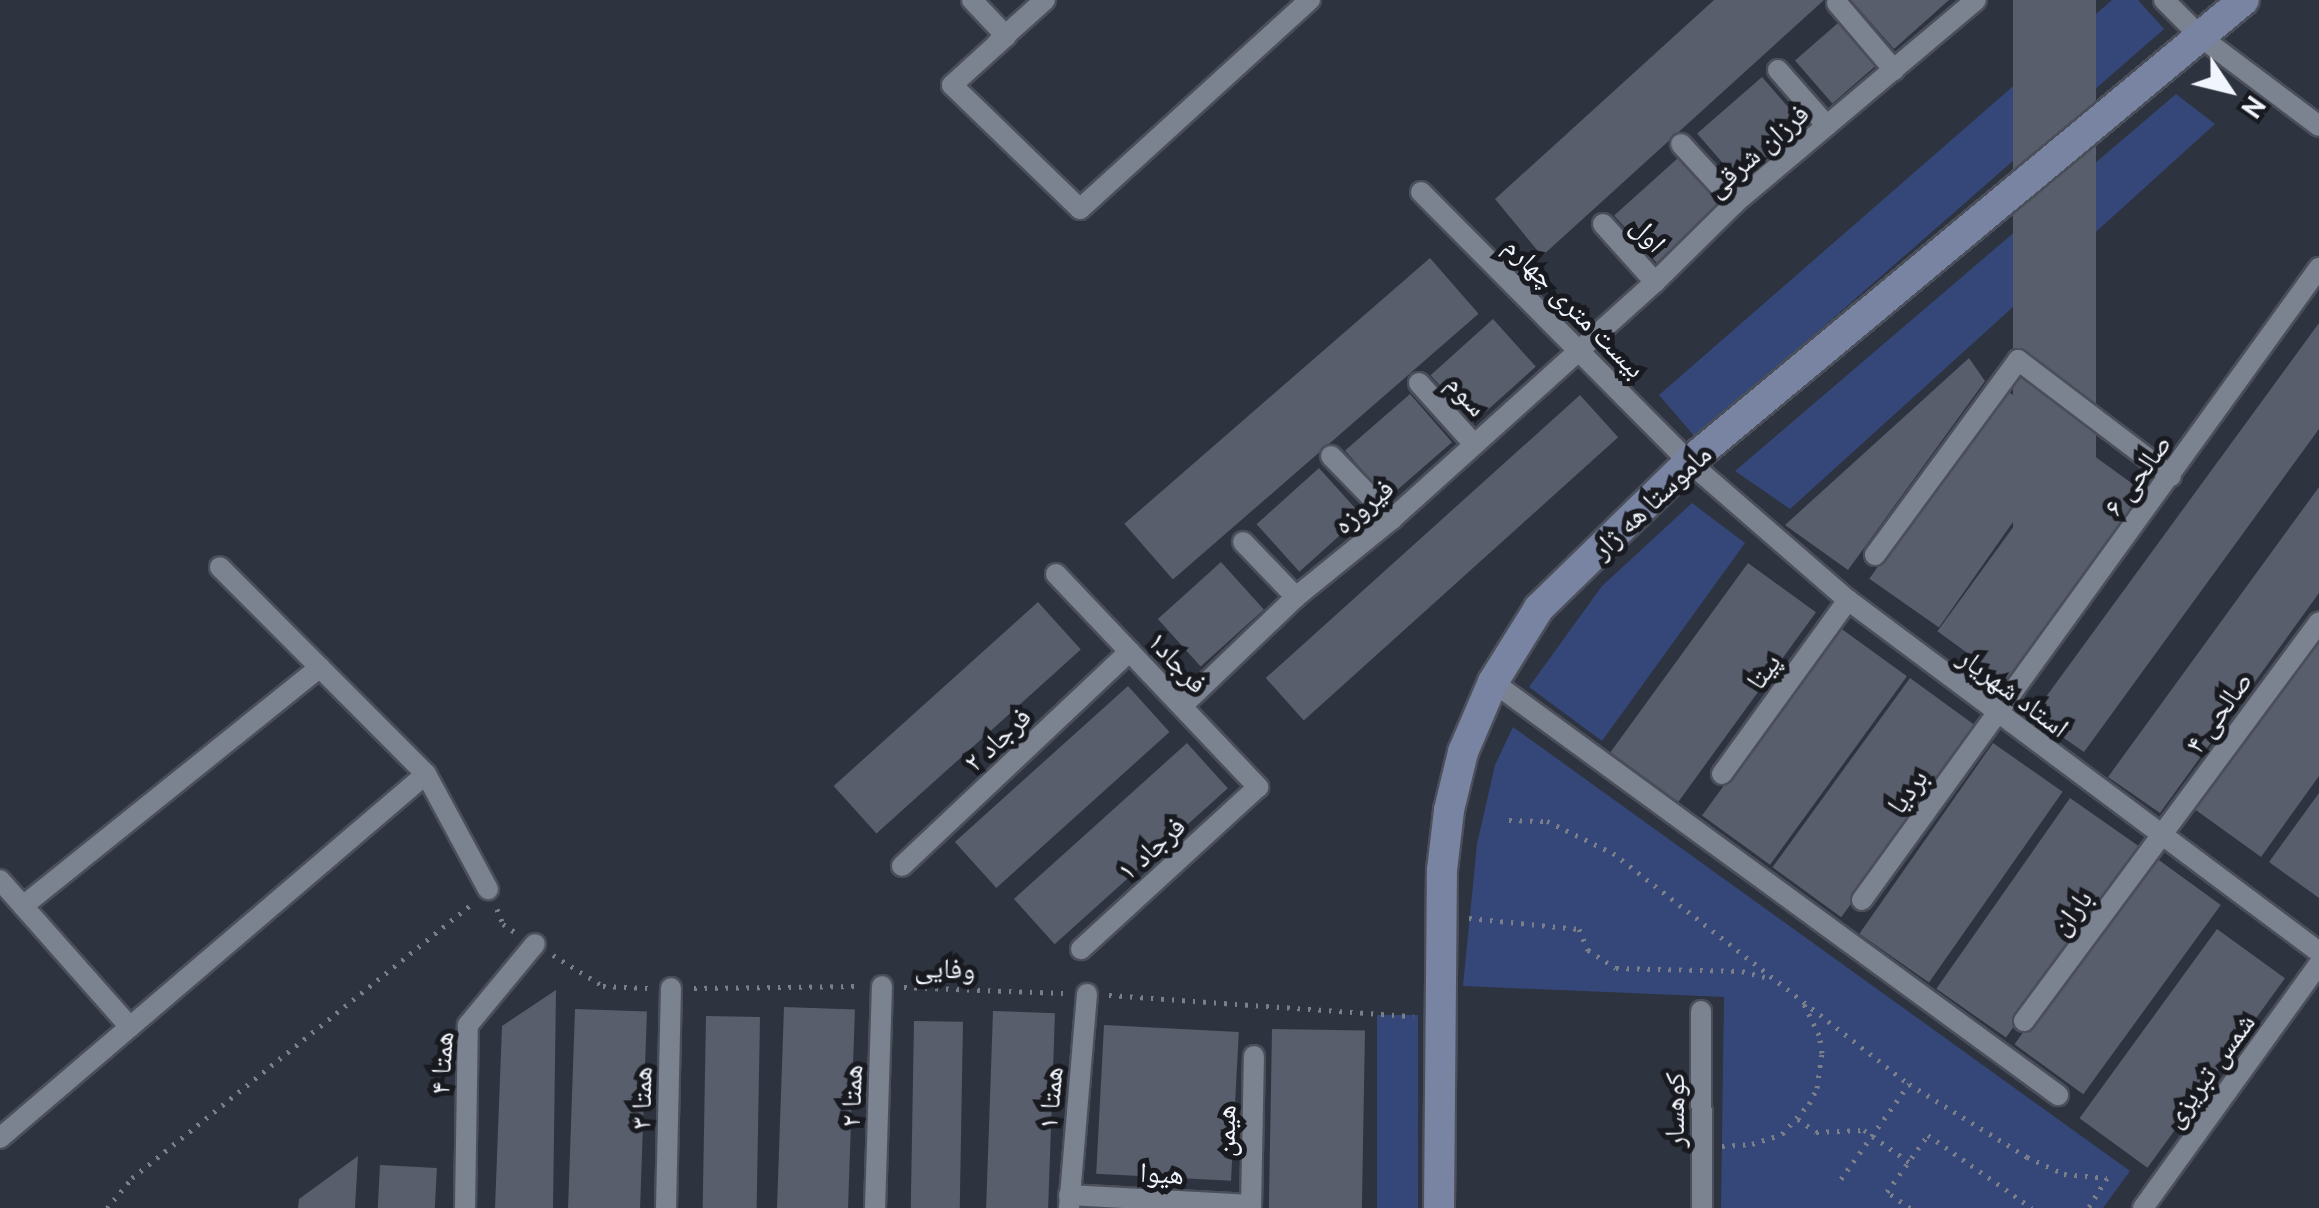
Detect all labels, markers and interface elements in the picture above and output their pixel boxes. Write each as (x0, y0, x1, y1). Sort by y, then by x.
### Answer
north arrow (2179, 40, 2279, 140)
text: N (2234, 89, 2274, 126)
street label: فرزان شرقی (1699, 96, 1815, 204)
street label: اول (1624, 209, 1674, 259)
street label: بیست متری چهارم (1497, 229, 1653, 385)
street label: سوم (1439, 367, 1495, 423)
street label: صالحی ۶ (2096, 428, 2178, 522)
street label: ماموستا هه ژار (1584, 437, 1718, 565)
street label: فیروزه (1326, 471, 1400, 541)
street label: فرجاد۱ (1141, 624, 1215, 700)
street label: استاد شهریار (1952, 640, 2076, 744)
street label: پیتا (1739, 646, 1787, 696)
street label: صالحی ۴ (2177, 665, 2259, 759)
street label: فرجاد ۲ (956, 700, 1038, 778)
street label: بردیا (1880, 762, 1934, 820)
street label: فرجاد ۱ (1110, 809, 1192, 887)
street label: باران (2043, 882, 2099, 942)
street label: وفایی (914, 950, 976, 986)
street label: شمس تبریزی (2156, 1006, 2262, 1134)
street label: همتا ۴ (422, 1030, 460, 1096)
street label: همتا ۲ (833, 1064, 869, 1128)
street label: همتا ۱ (1031, 1065, 1069, 1131)
street label: همتا ۳ (624, 1066, 658, 1130)
street label: کوهسار (1657, 1072, 1691, 1148)
street label: هیمن (1208, 1105, 1242, 1157)
street label: هیوا (1139, 1155, 1185, 1191)

